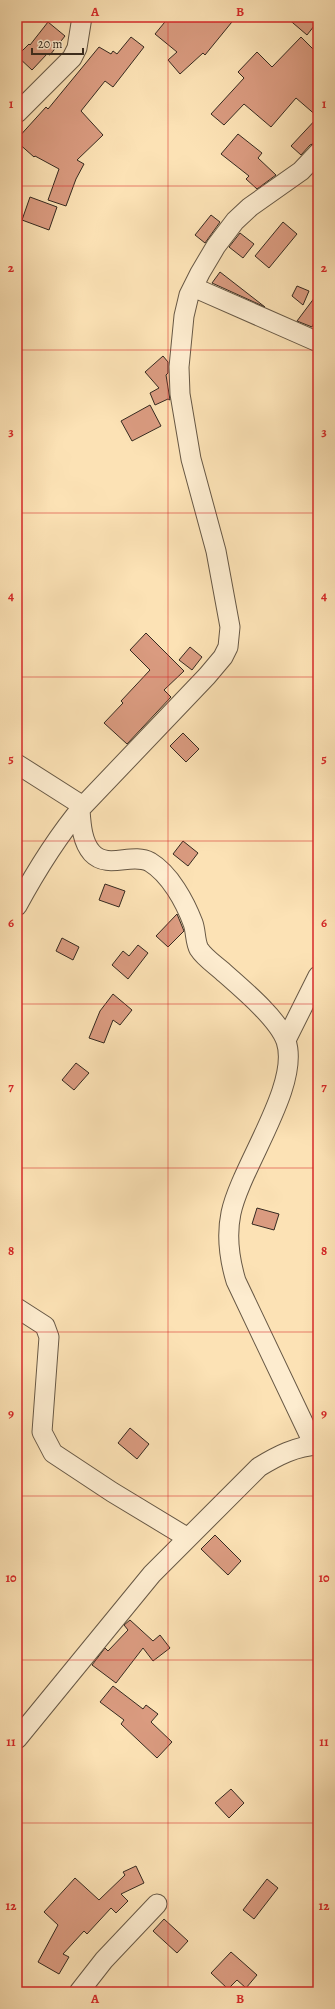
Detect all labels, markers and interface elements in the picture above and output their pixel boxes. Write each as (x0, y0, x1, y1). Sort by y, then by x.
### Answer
text: A (90, 3, 100, 20)
text: B (236, 3, 244, 20)
scale bar (32, 30, 83, 56)
text: 20 m (38, 36, 62, 52)
text: 1 (9, 95, 14, 112)
text: 1 (322, 95, 327, 112)
text: 2 (8, 259, 15, 276)
text: 2 (321, 259, 328, 276)
text: 3 (8, 423, 14, 440)
text: 3 (321, 423, 327, 440)
text: 4 (8, 587, 14, 604)
text: 4 (321, 587, 327, 604)
text: 5 (8, 750, 14, 767)
text: 5 (321, 750, 327, 767)
text: 6 (8, 914, 14, 931)
text: 6 (321, 914, 327, 931)
text: 7 (8, 1078, 14, 1095)
text: 7 (321, 1078, 327, 1095)
text: 8 (8, 1242, 14, 1259)
text: 8 (321, 1242, 327, 1259)
text: 9 (8, 1405, 14, 1422)
text: 9 (321, 1405, 327, 1422)
text: 10 (5, 1569, 17, 1586)
text: 10 (318, 1569, 330, 1586)
text: 11 (6, 1733, 16, 1750)
text: 11 (319, 1733, 329, 1750)
text: 12 (6, 1897, 17, 1914)
text: 12 (319, 1897, 330, 1914)
text: A (90, 1990, 100, 2007)
text: B (236, 1990, 244, 2007)

